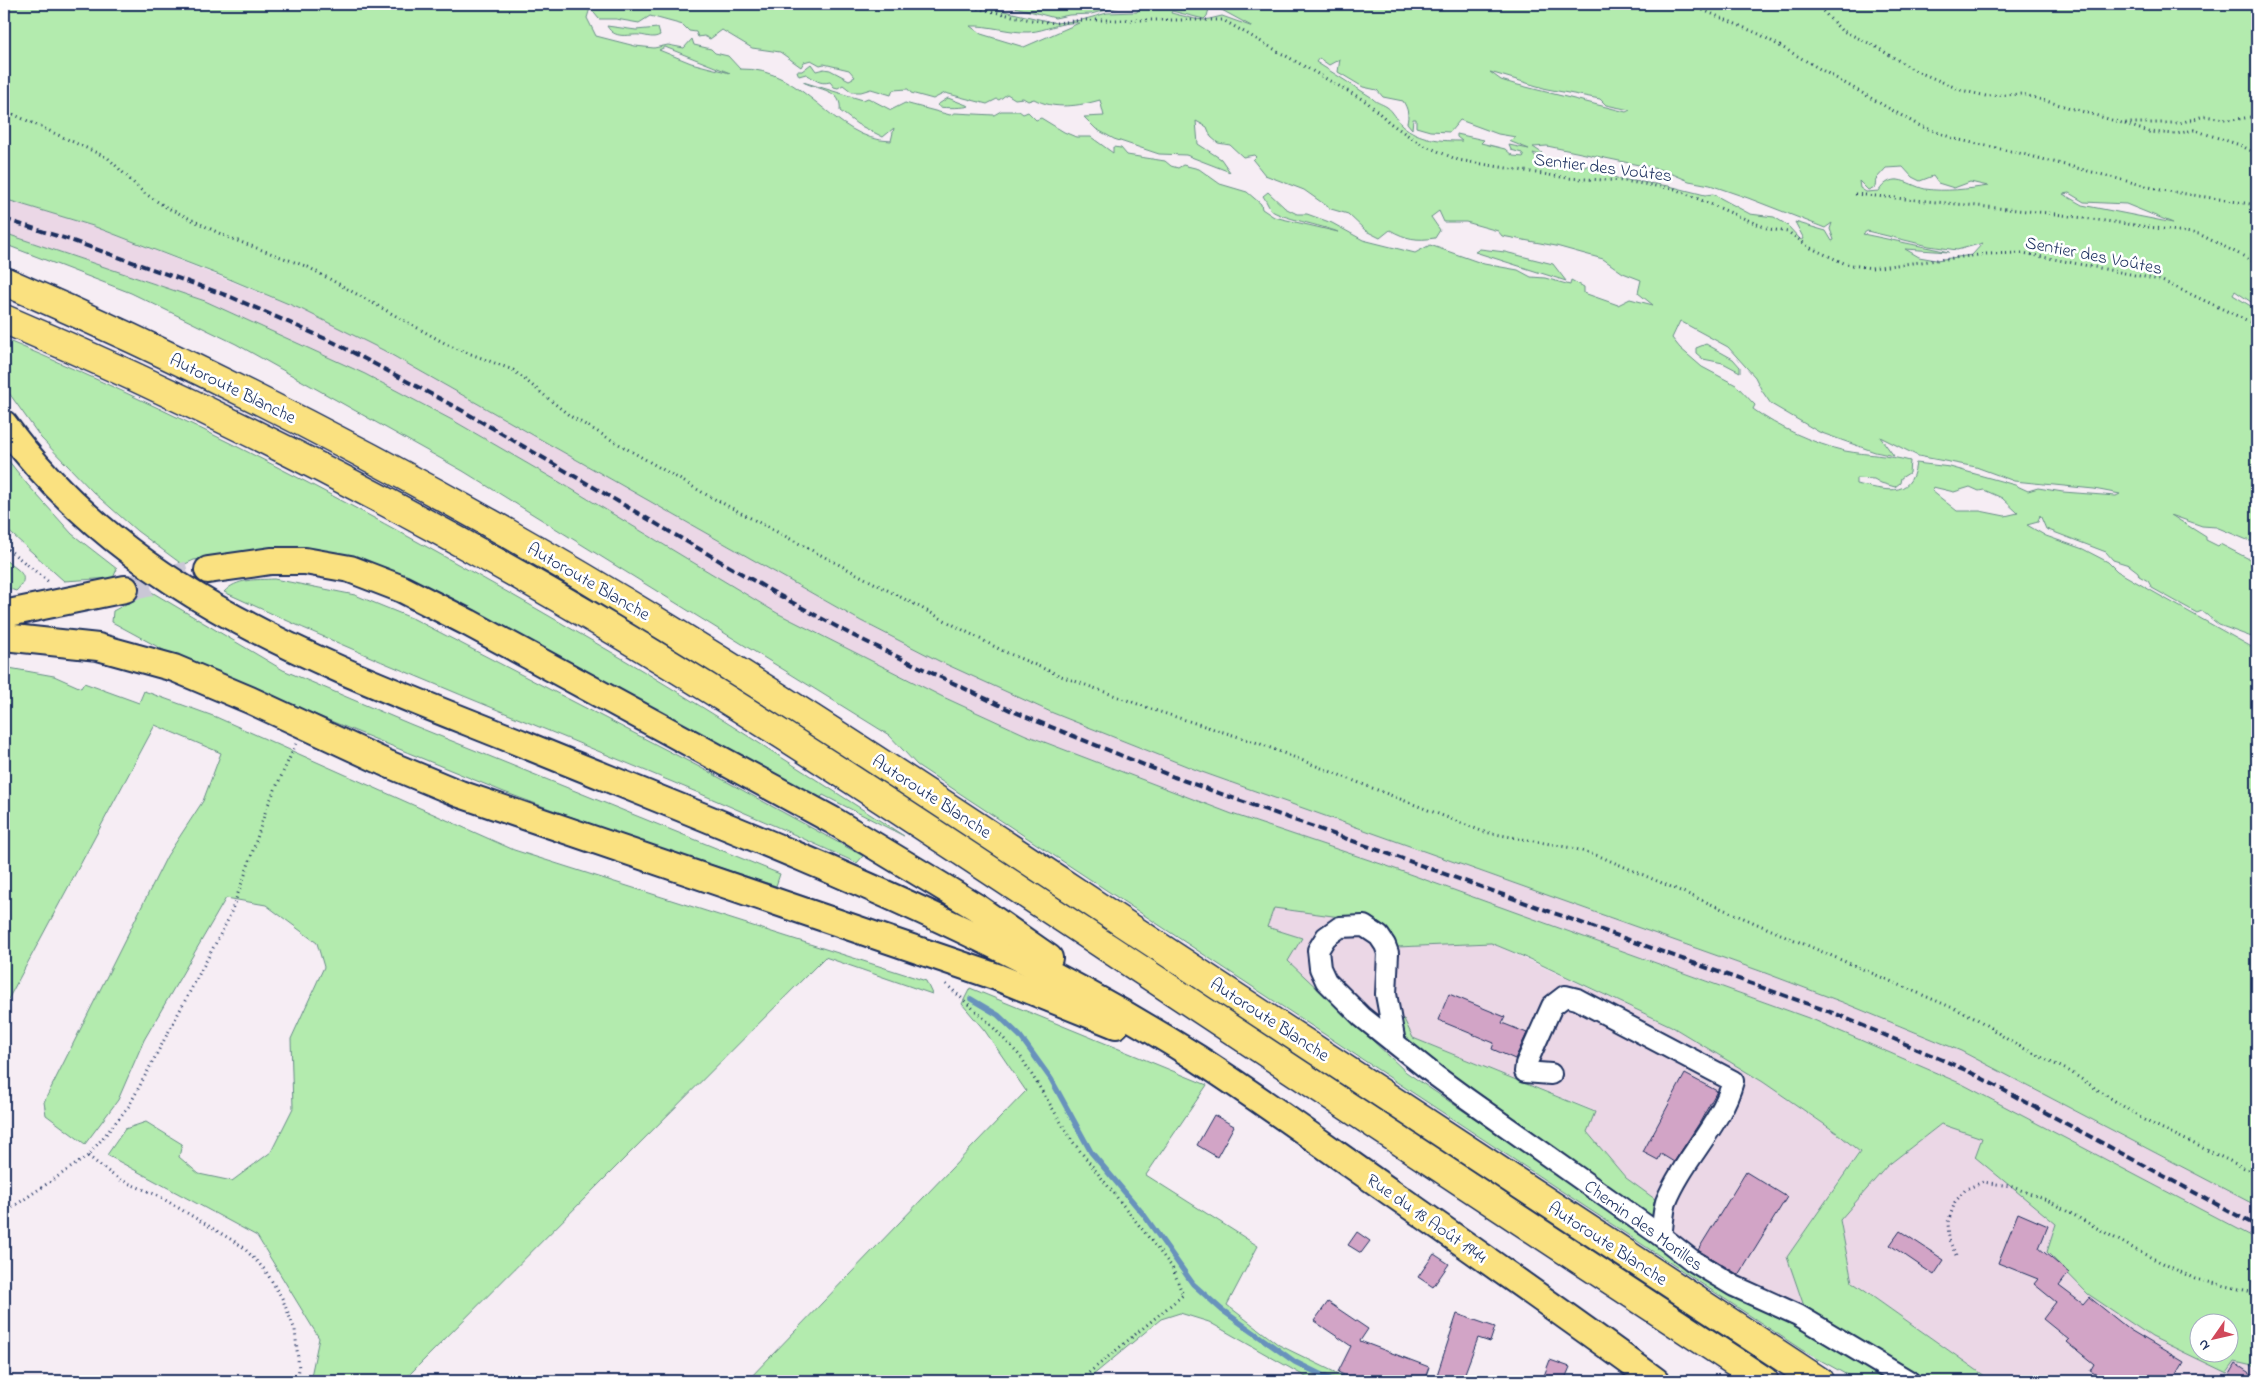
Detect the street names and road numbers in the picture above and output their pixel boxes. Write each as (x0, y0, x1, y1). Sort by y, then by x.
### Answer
street label: Sentier des Voûtes (1532, 148, 1673, 190)
street label: Sentier des Voûtes (2023, 231, 2164, 283)
street label: Autoroute Blanche (164, 348, 301, 432)
street label: Autoroute Blanche (522, 537, 655, 629)
street label: Autoroute Blanche (866, 749, 997, 847)
street label: Autoroute Blanche (1204, 972, 1335, 1070)
street label: Rue du 18 Août 1944 (1360, 1168, 1492, 1271)
street label: Chemin des Morilles (1578, 1175, 1708, 1279)
street label: Autoroute Blanche (1542, 1196, 1673, 1294)

